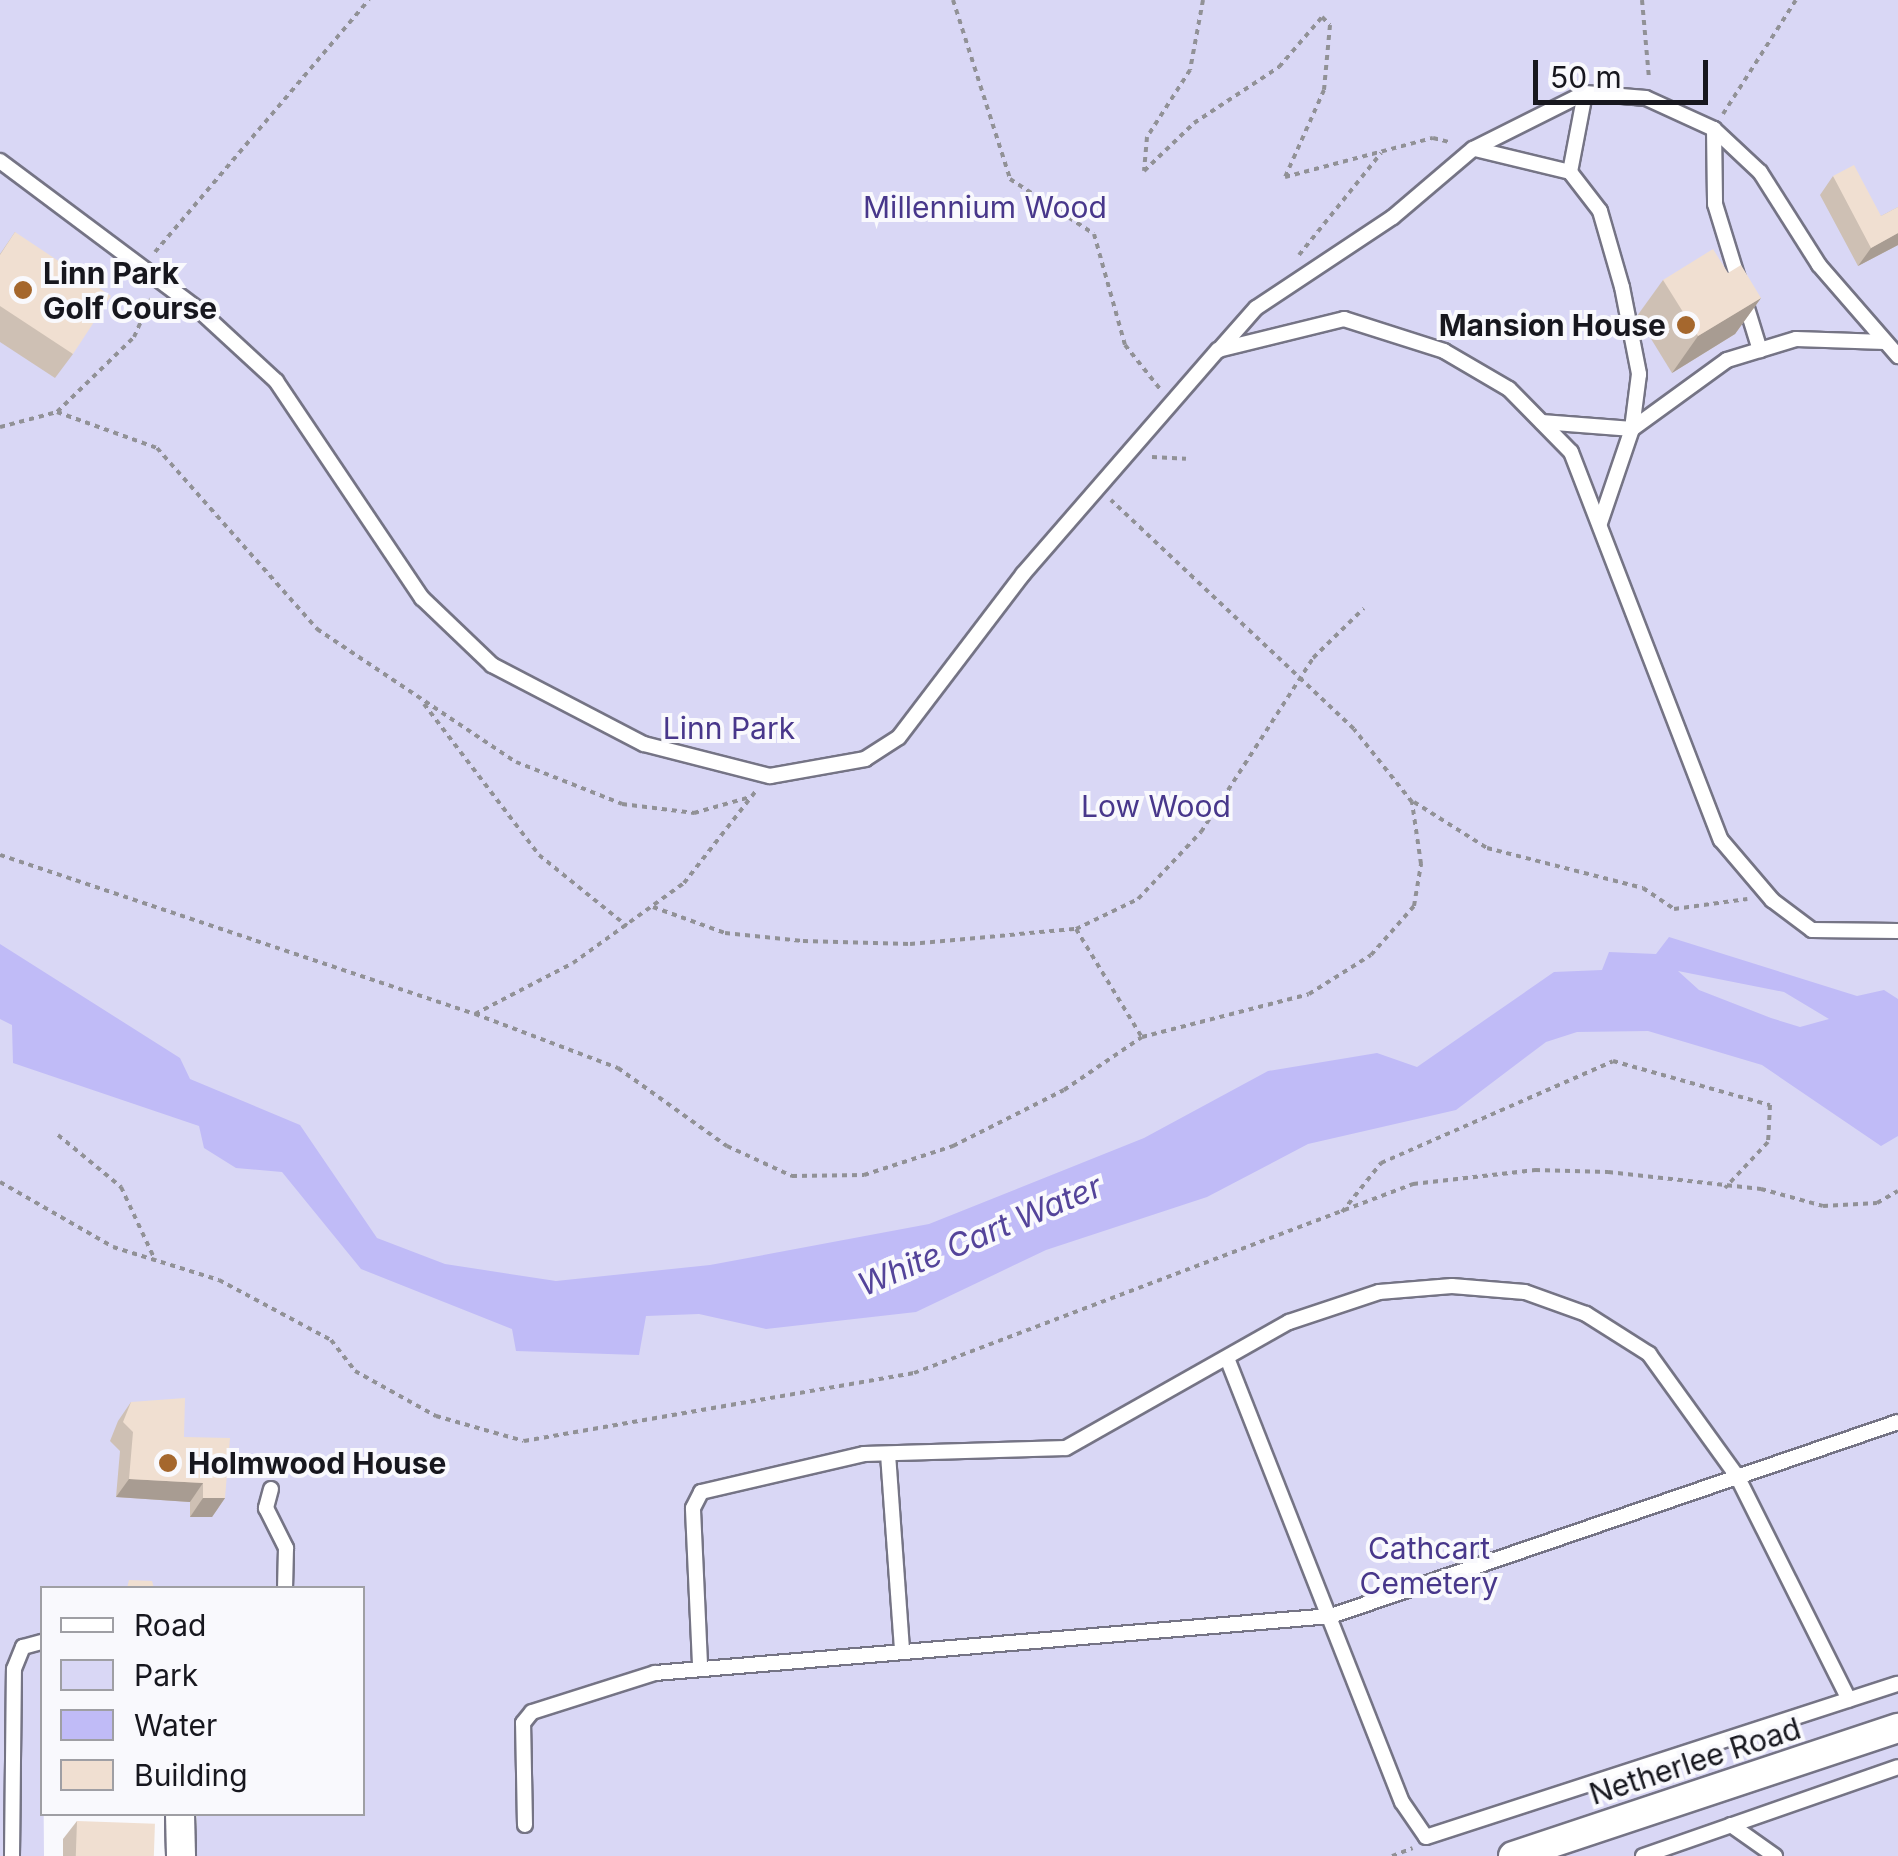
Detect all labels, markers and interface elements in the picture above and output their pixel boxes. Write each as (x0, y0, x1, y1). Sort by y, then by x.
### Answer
scale bar (1538, 40, 1713, 102)
text: 50 m (1550, 59, 1622, 95)
park label: Millennium Wood (863, 189, 1107, 225)
place label: Linn Park Golf Course (43, 255, 217, 326)
marker: Linn Park Golf Course (12, 279, 34, 301)
place label: Mansion House (1439, 307, 1666, 343)
marker: Mansion House (1675, 314, 1697, 336)
park label: Linn Park (663, 710, 795, 746)
park label: Low Wood (1081, 788, 1231, 824)
water label: White Cart Water (852, 1167, 1108, 1305)
place label: Holmwood House (188, 1445, 446, 1481)
marker: Holmwood House (157, 1452, 179, 1474)
park label: Cathcart Cemetery (1360, 1530, 1498, 1600)
legend (40, 1586, 365, 1816)
text: Road (134, 1607, 206, 1643)
text: Park (134, 1657, 198, 1693)
text: Water (134, 1707, 217, 1743)
street label: Netherlee Road (1585, 1710, 1805, 1812)
text: Building (134, 1757, 248, 1793)

